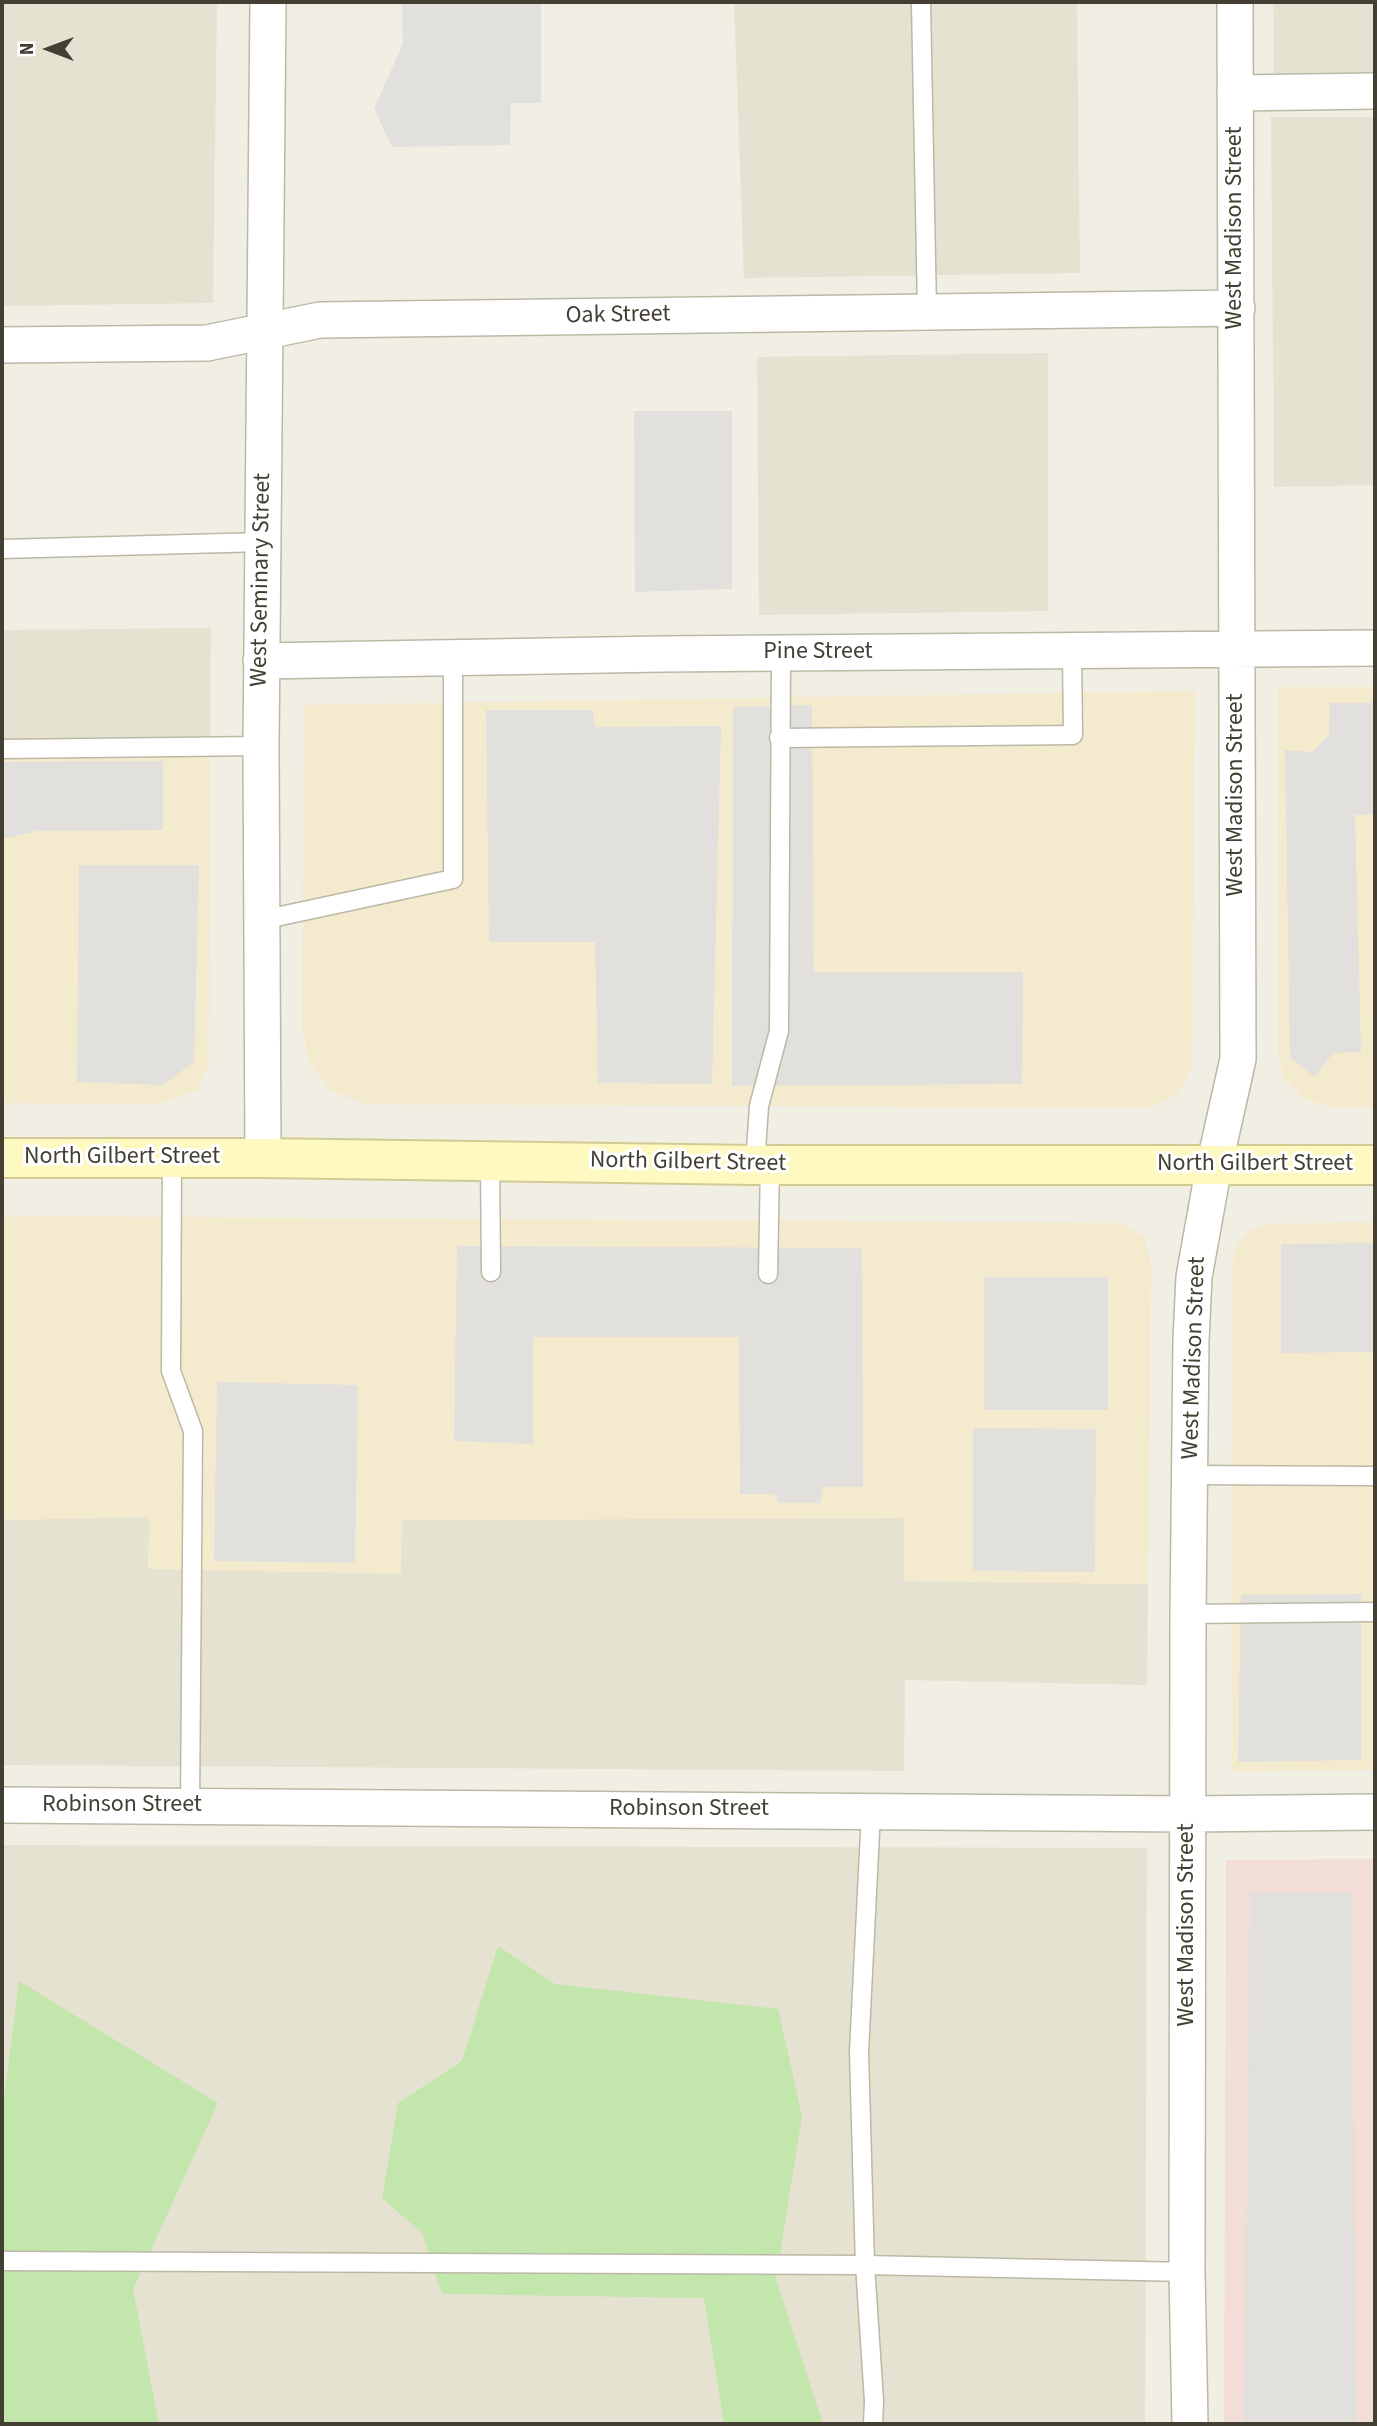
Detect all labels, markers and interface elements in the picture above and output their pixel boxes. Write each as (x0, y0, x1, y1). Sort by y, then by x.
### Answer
north arrow (14, 14, 84, 84)
text: N (14, 43, 41, 55)
street label: West Madison Street (1222, 126, 1250, 330)
street label: Oak Street (565, 301, 671, 331)
street label: West Seminary Street (246, 473, 278, 687)
street label: Pine Street (763, 639, 873, 667)
street label: West Madison Street (1223, 693, 1251, 897)
street label: North Gilbert Street (24, 1144, 220, 1172)
street label: North Gilbert Street (590, 1147, 786, 1179)
street label: North Gilbert Street (1157, 1151, 1353, 1179)
street label: West Madison Street (1177, 1256, 1213, 1460)
street label: Robinson Street (42, 1792, 202, 1820)
street label: Robinson Street (609, 1796, 769, 1824)
street label: West Madison Street (1174, 1823, 1202, 2027)

